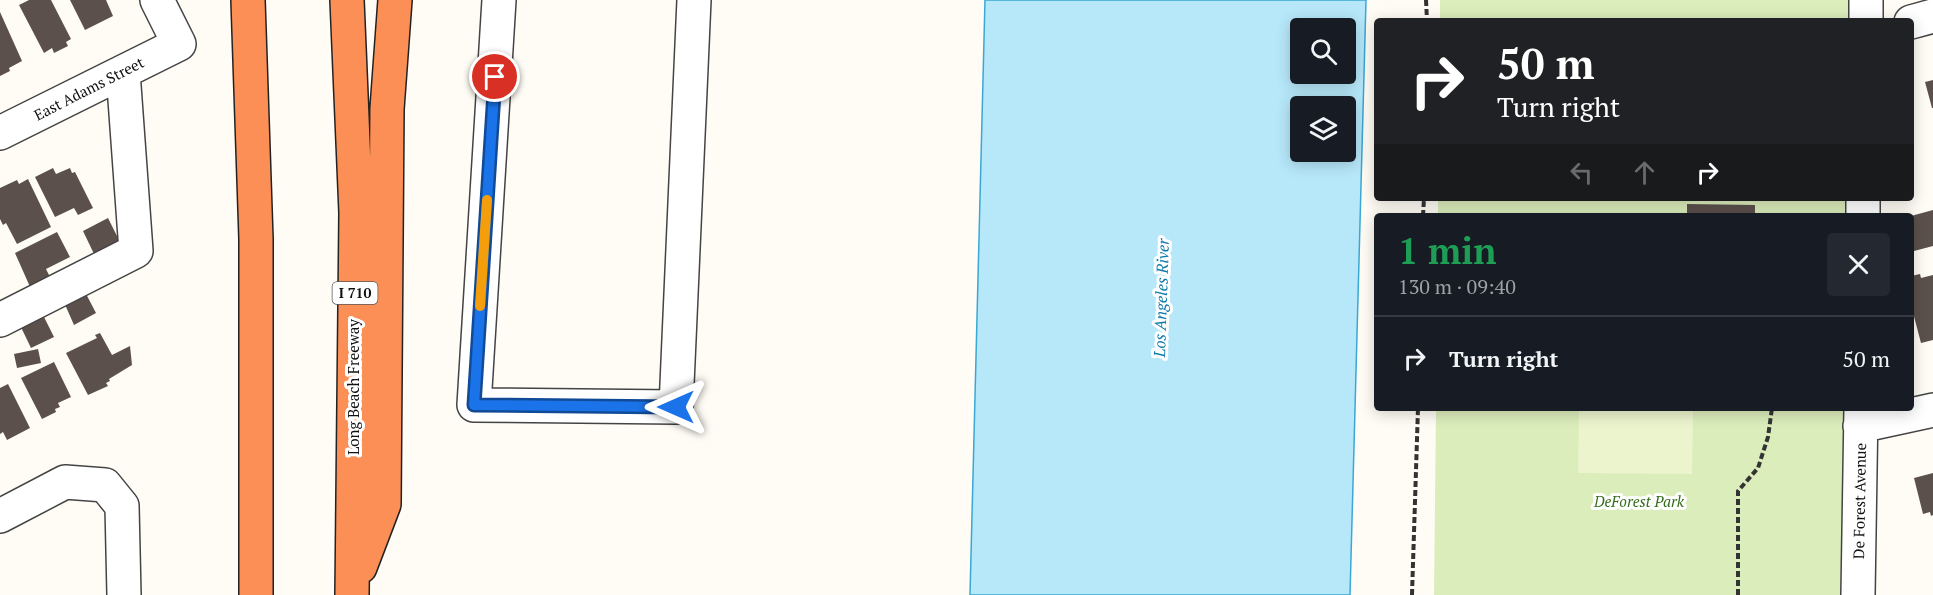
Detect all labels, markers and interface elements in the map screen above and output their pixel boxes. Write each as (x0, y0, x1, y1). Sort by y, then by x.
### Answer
map controls (1290, 18, 1356, 162)
button: search (1290, 18, 1356, 84)
text: 50 m (1497, 35, 1595, 91)
icon: right (1398, 42, 1476, 120)
pin (469, 51, 520, 102)
street label: East Adams Street (30, 52, 147, 124)
icon: arrive (478, 60, 511, 93)
text: Turn right (1497, 89, 1620, 125)
button: layers (1290, 96, 1356, 162)
icon: left (1565, 156, 1598, 189)
icon: ahead (1628, 156, 1661, 189)
icon: right (1691, 156, 1724, 189)
text: 1 min (1398, 227, 1496, 274)
button: close (1827, 233, 1890, 296)
water label: Los Angeles River (1148, 238, 1174, 359)
text: 130 m · 09:40 (1398, 273, 1516, 300)
road number: I 710 (332, 282, 378, 304)
street label: Long Beach Freeway (343, 319, 363, 455)
icon: right (1398, 342, 1431, 375)
text: Turn right (1449, 344, 1558, 373)
text: 50 m (1842, 344, 1890, 373)
position arrow (644, 375, 708, 439)
street label: De Forest Avenue (1848, 443, 1870, 559)
park label: DeForest Park (1593, 491, 1685, 511)

